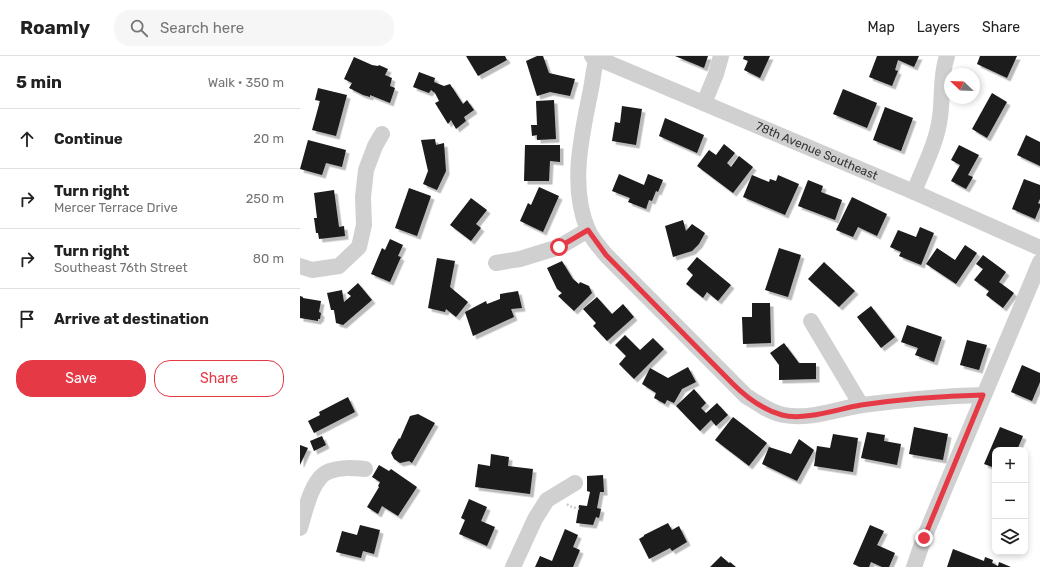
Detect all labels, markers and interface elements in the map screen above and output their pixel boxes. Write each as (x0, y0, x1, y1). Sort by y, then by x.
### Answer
search box (114, 10, 394, 46)
text: Roamly (20, 16, 90, 39)
icon: search (128, 17, 150, 39)
text: Search here (160, 19, 244, 37)
text: Map (868, 19, 895, 36)
text: Layers (917, 19, 960, 36)
text: Share (982, 19, 1020, 36)
north arrow (944, 68, 980, 104)
text: 5 min (16, 72, 62, 92)
text: Walk · 350 m (208, 75, 284, 90)
street label: 78th Avenue Southeast (754, 119, 880, 183)
icon: ahead (16, 128, 38, 150)
text: Continue (54, 130, 123, 148)
text: 20 m (253, 131, 284, 146)
text: Turn right (54, 182, 129, 200)
icon: right (16, 188, 38, 210)
text: 250 m (246, 191, 284, 206)
text: Mercer Terrace Drive (54, 200, 178, 215)
route start (550, 238, 568, 256)
text: Turn right (54, 242, 129, 260)
icon: right (16, 248, 38, 270)
text: 80 m (253, 251, 284, 266)
text: Southeast 76th Street (54, 260, 188, 275)
icon: arrive (16, 308, 38, 330)
text: Arrive at destination (54, 310, 209, 328)
button: Save (16, 360, 146, 397)
button: Share (154, 360, 284, 397)
map controls (992, 447, 1028, 555)
button: + (992, 447, 1028, 483)
button: − (992, 483, 1028, 519)
button: layers (992, 519, 1028, 555)
route end (915, 529, 933, 547)

